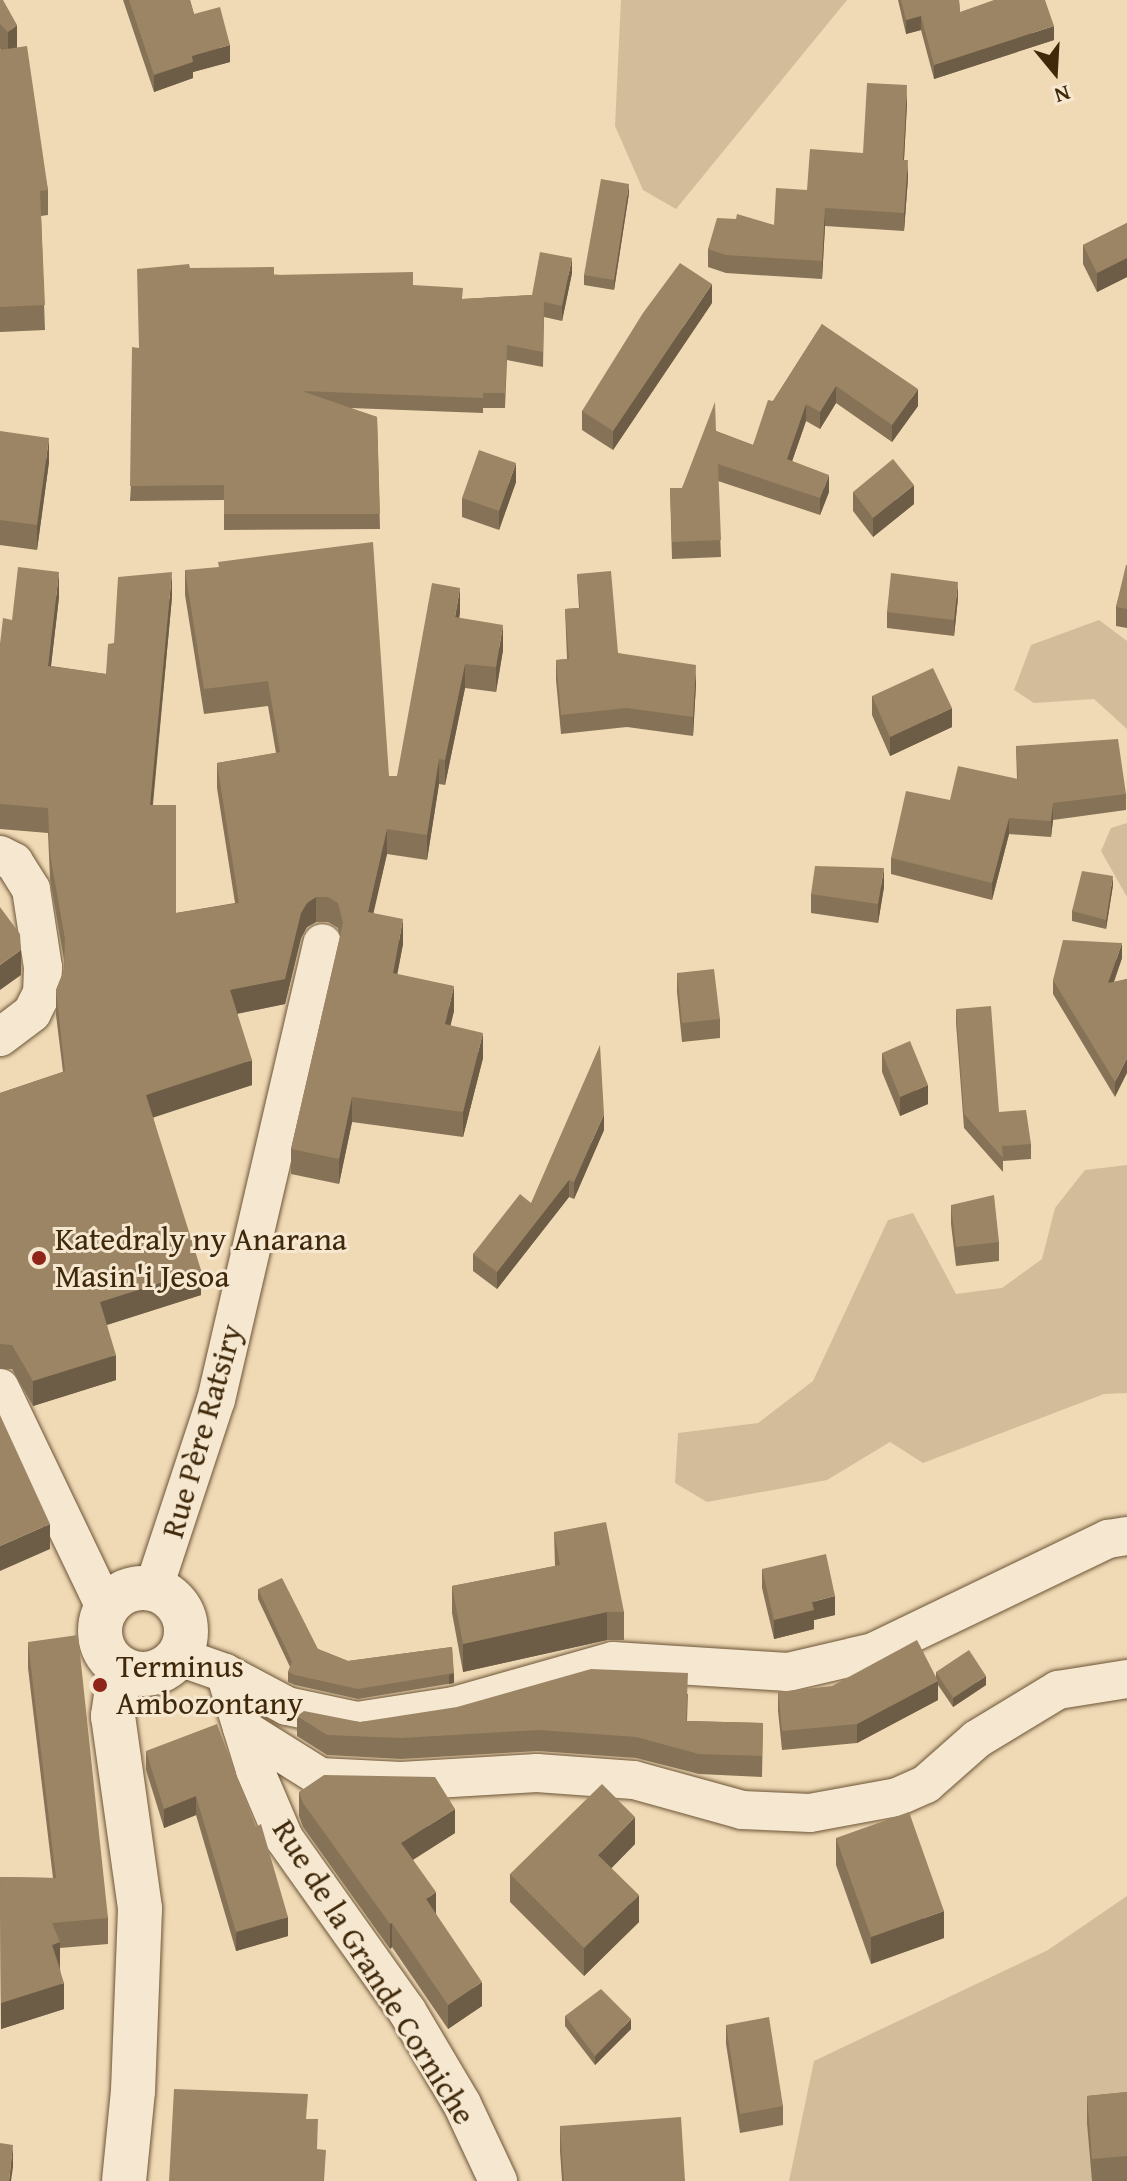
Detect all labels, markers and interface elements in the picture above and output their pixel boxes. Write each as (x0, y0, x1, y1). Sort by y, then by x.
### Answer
north arrow (1015, 32, 1095, 112)
text: N (1050, 77, 1074, 112)
place label: Katedraly ny Anarana Masin'i Jesoa (55, 1221, 347, 1296)
marker: Katedraly ny Anarana Masin'i Jesoa (30, 1249, 48, 1267)
street label: Rue Père Ratsiry (153, 1320, 251, 1542)
place label: Terminus Ambozontany (116, 1648, 303, 1723)
marker: Terminus Ambozontany (91, 1676, 109, 1694)
street label: Rue de la Grande Corniche (264, 1812, 484, 2132)

